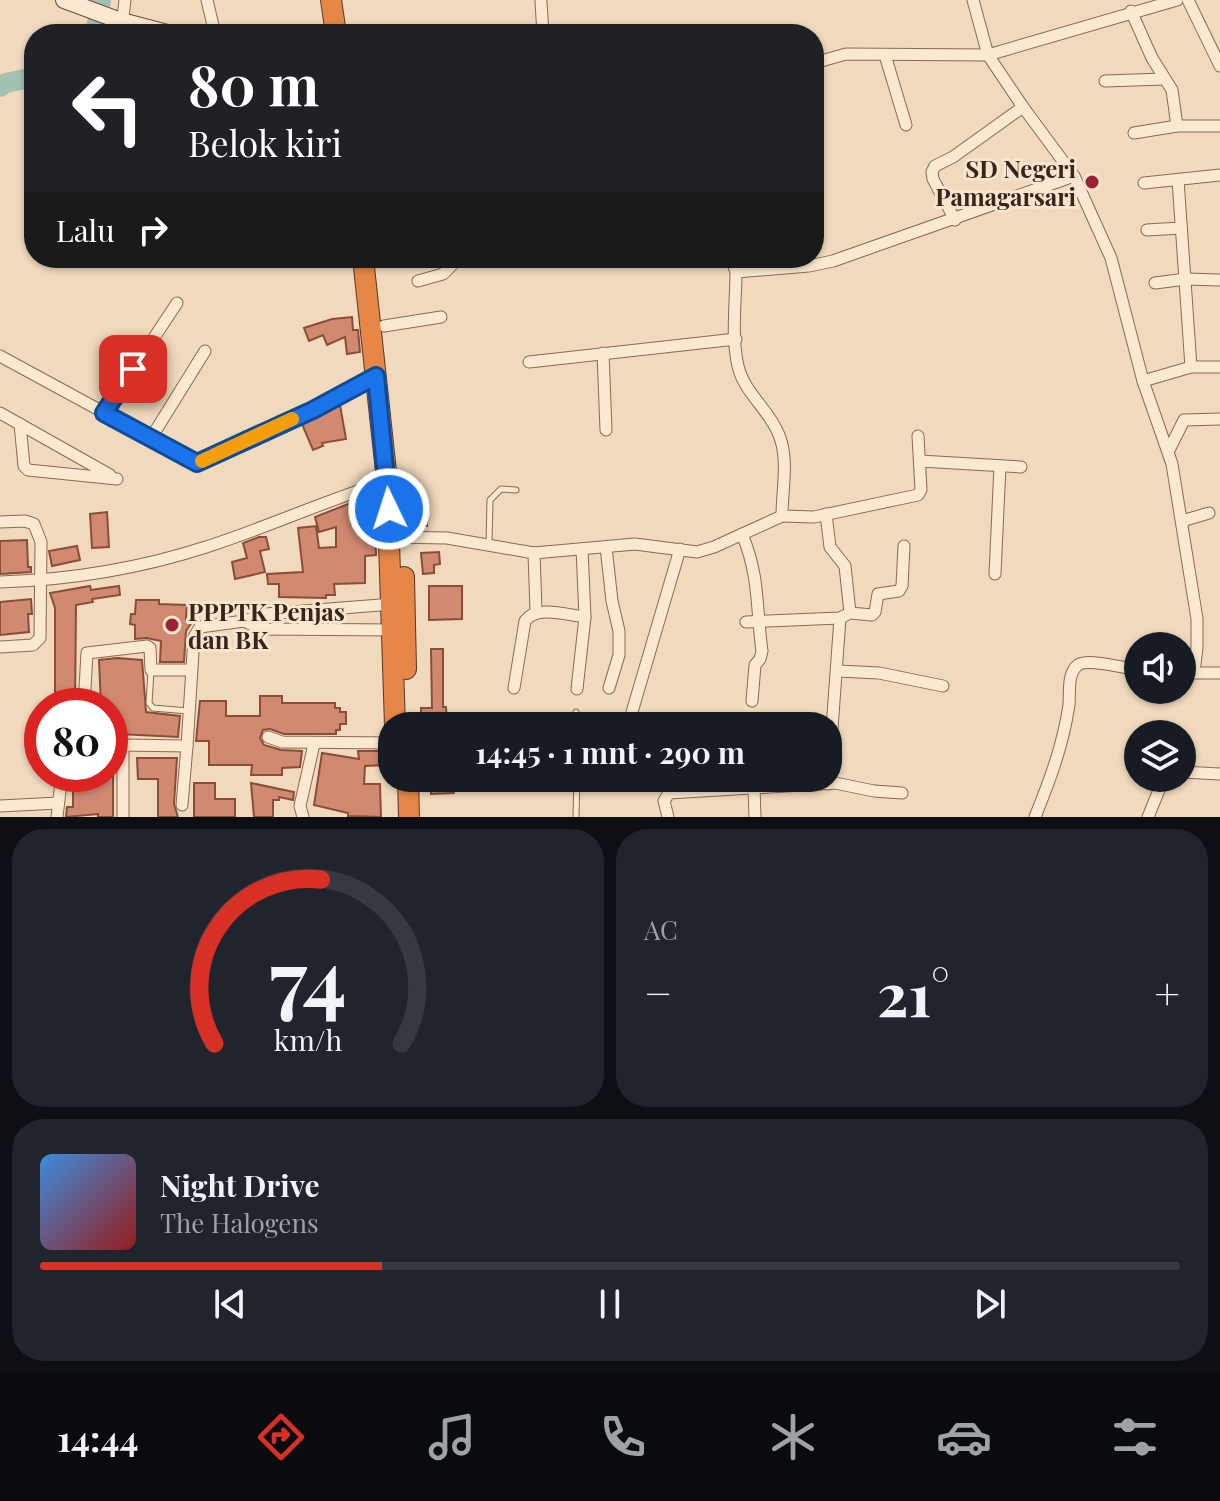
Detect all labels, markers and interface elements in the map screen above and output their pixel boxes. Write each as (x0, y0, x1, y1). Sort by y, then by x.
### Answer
text: 80 m (188, 46, 319, 121)
icon: left (56, 56, 160, 160)
text: Belok kiri (188, 118, 342, 166)
place label: SD Negeri Pamagarsari (935, 152, 1076, 212)
marker: SD Negeri Pamagarsari (1083, 173, 1101, 191)
icon: right (131, 208, 175, 252)
text: Lalu (56, 210, 115, 250)
pin (99, 335, 167, 403)
icon: arrive (111, 347, 155, 391)
position arrow (347, 467, 431, 551)
place label: PPPTK Penjas dan BK (188, 595, 345, 655)
marker: PPPTK Penjas dan BK (163, 616, 181, 634)
map controls (1124, 632, 1196, 792)
button: sound (1124, 632, 1196, 704)
speed limit sign: 80 (24, 688, 128, 792)
button: layers (1124, 720, 1196, 792)
text: 14:45 · 1 mnt · 290 m (475, 732, 745, 772)
text: AC (644, 912, 678, 947)
text: 74 (269, 920, 347, 1031)
text: 21° (877, 952, 950, 1032)
text: − (644, 962, 672, 1021)
text: + (1154, 962, 1180, 1021)
text: km/h (274, 1020, 342, 1058)
text: Night Drive (160, 1165, 320, 1205)
text: The Halogens (160, 1205, 319, 1240)
icon: previous (208, 1282, 252, 1326)
icon: pause (588, 1282, 632, 1326)
icon: next (968, 1282, 1012, 1326)
icon: directions (253, 1409, 309, 1465)
icon: music (424, 1409, 480, 1465)
icon: phone (595, 1409, 651, 1465)
icon: climate (765, 1409, 821, 1465)
icon: car (936, 1409, 992, 1465)
icon: filters (1107, 1409, 1163, 1465)
text: 14:44 (57, 1413, 139, 1461)

